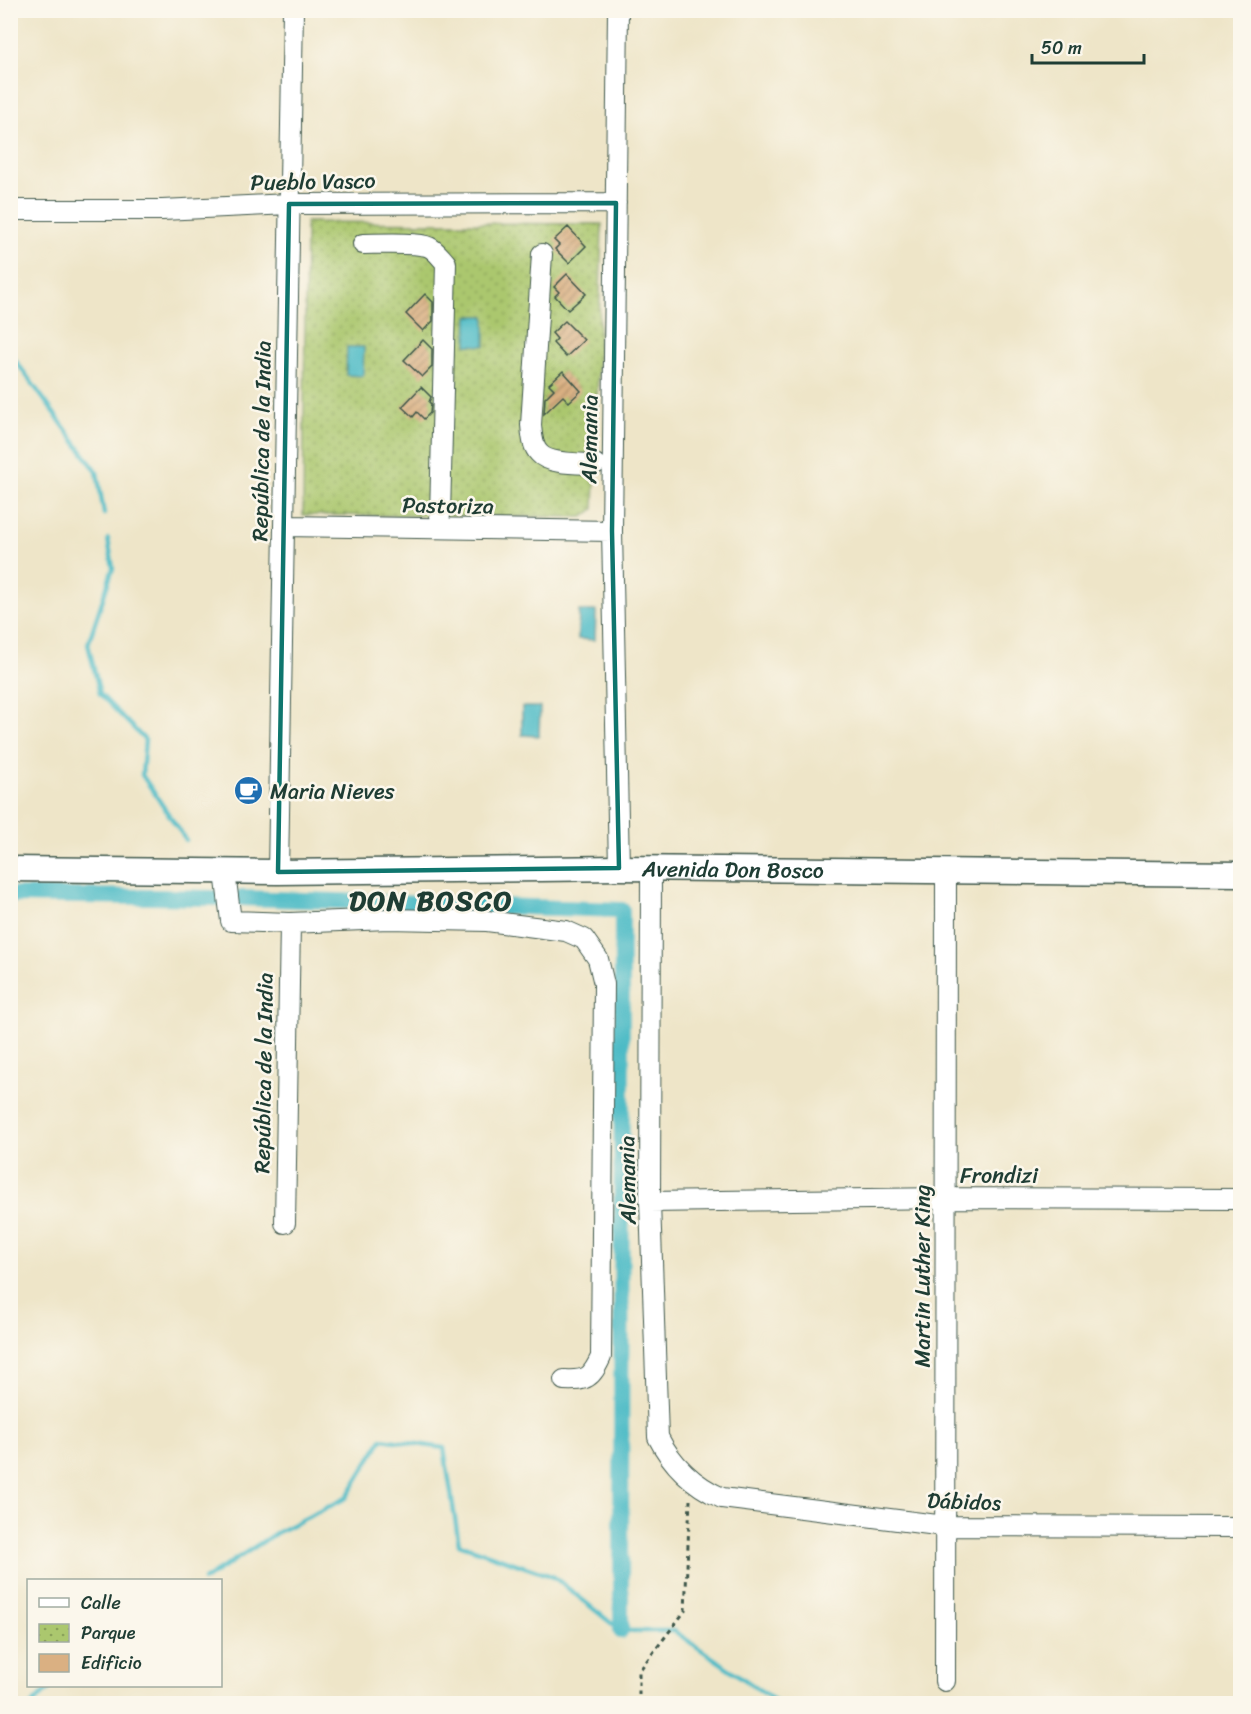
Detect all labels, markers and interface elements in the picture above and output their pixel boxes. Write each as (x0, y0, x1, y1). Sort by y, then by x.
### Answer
scale bar (1032, 27, 1144, 65)
text: 50 m (1041, 32, 1082, 64)
street label: Pueblo Vasco (250, 161, 376, 202)
street label: República de la India (240, 340, 283, 542)
street label: Alemania (569, 394, 610, 485)
street label: Pastoriza (402, 485, 494, 526)
place label: Maria Nieves (270, 772, 396, 811)
cafe icon: Maria Nieves (233, 775, 265, 807)
street label: Avenida Don Bosco (641, 849, 824, 890)
district label: DON BOSCO (349, 876, 513, 925)
street label: República de la India (242, 972, 285, 1174)
street label: Alemania (607, 1135, 648, 1226)
street label: Frondizi (960, 1156, 1039, 1195)
street label: Martin Luther King (903, 1185, 942, 1367)
street label: Dábidos (926, 1481, 1002, 1522)
legend (27, 1579, 222, 1687)
text: Calle (81, 1587, 121, 1619)
text: Parque (81, 1617, 136, 1649)
text: Edificio (81, 1647, 142, 1679)

